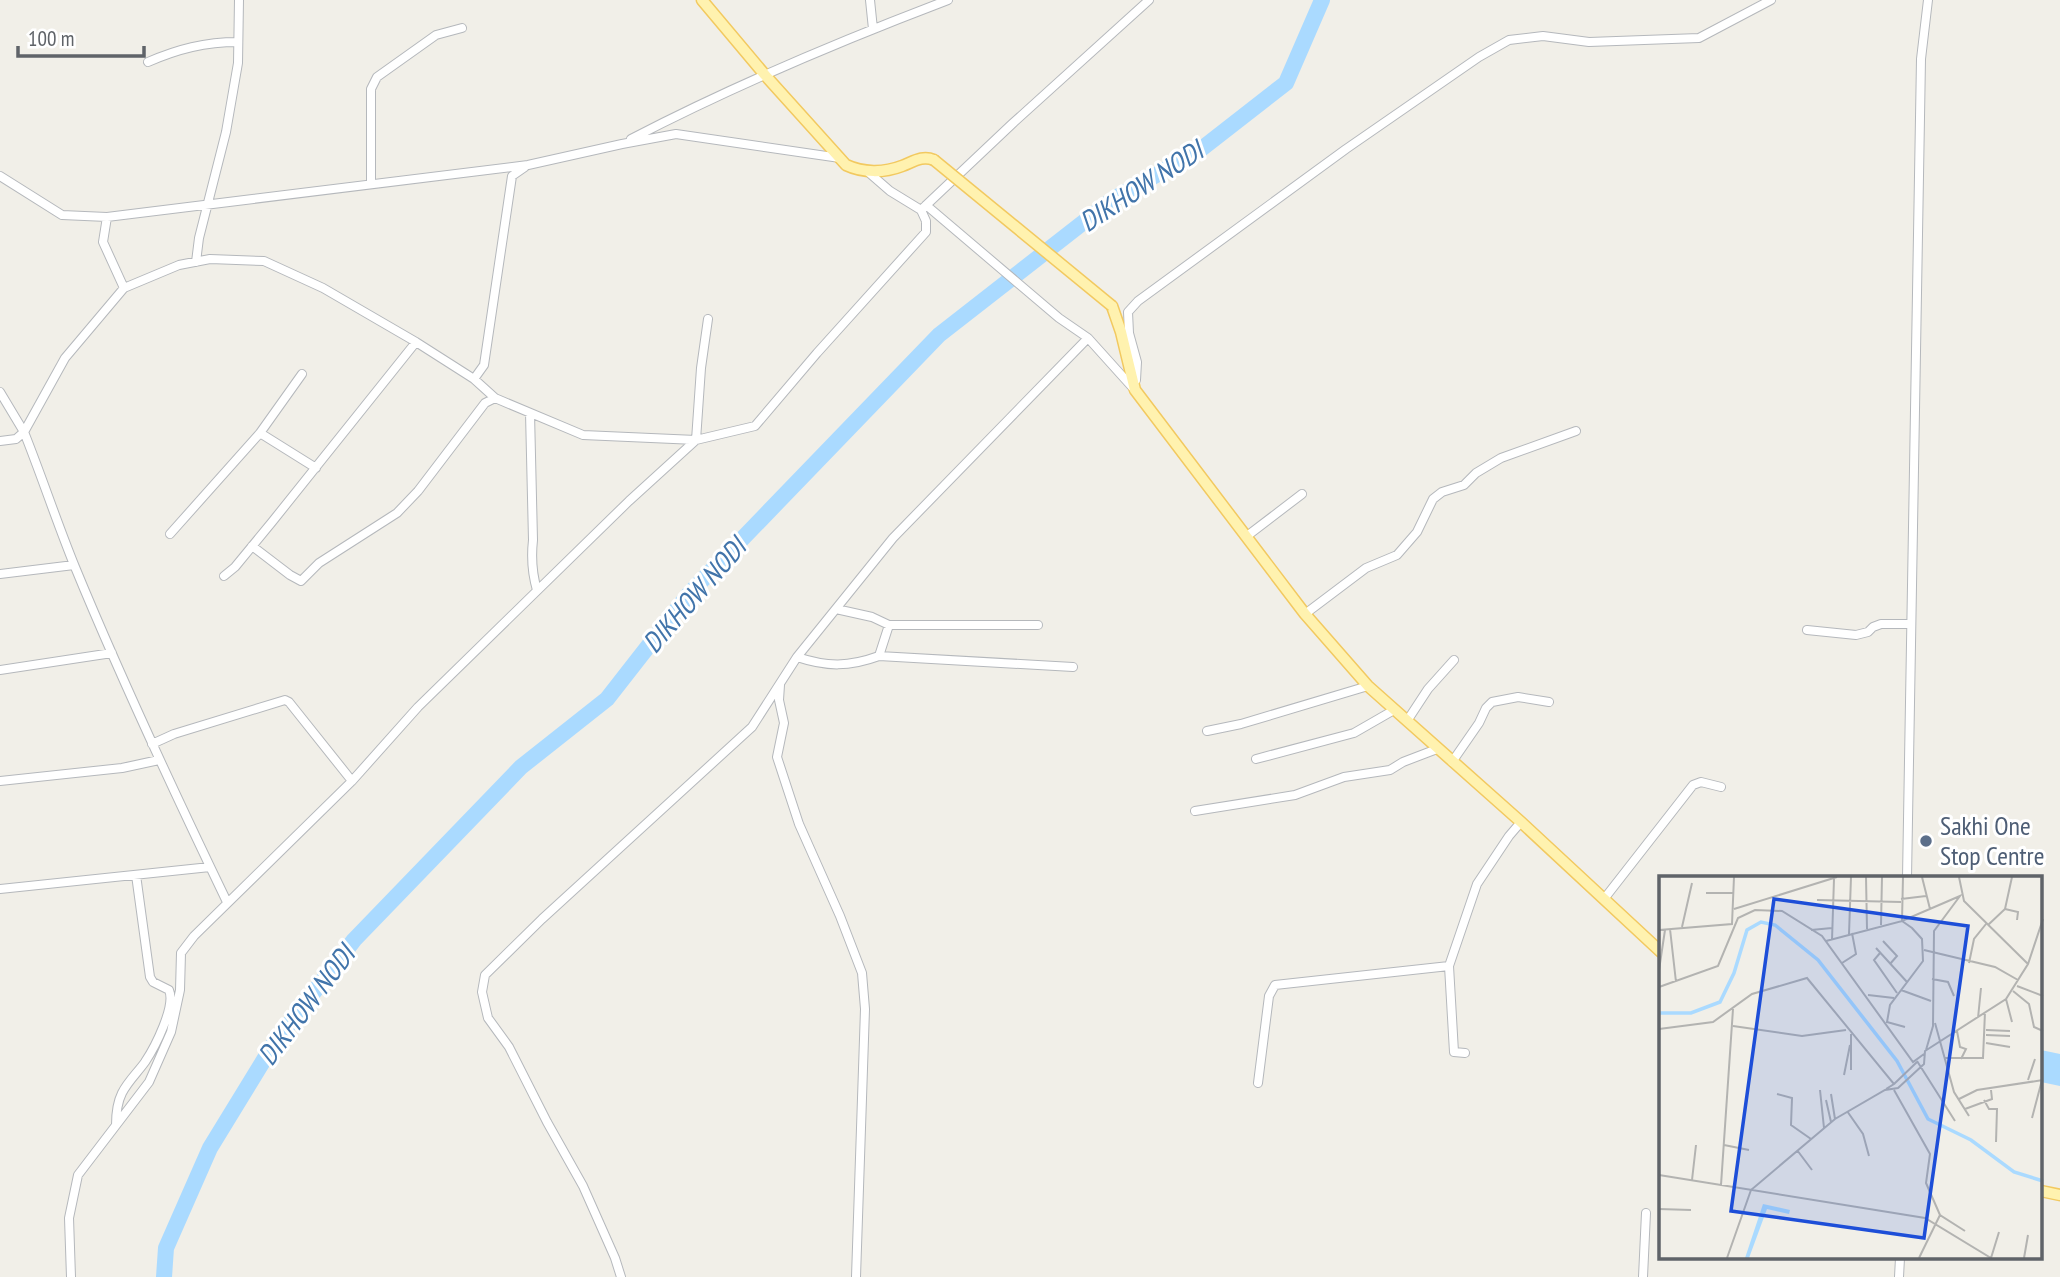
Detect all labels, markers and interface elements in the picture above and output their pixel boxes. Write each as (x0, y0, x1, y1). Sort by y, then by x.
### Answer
scale bar (18, 14, 144, 58)
text: 100 m (28, 25, 74, 52)
water label: DIKHOW NODI (1072, 130, 1213, 239)
water label: DIKHOW NODI (633, 527, 756, 660)
place label: Sakhi One Stop Centre (1940, 809, 2044, 872)
marker: Sakhi One Stop Centre (1918, 833, 1934, 849)
inset map (1659, 876, 2042, 1260)
water label: DIKHOW NODI (248, 935, 365, 1072)

